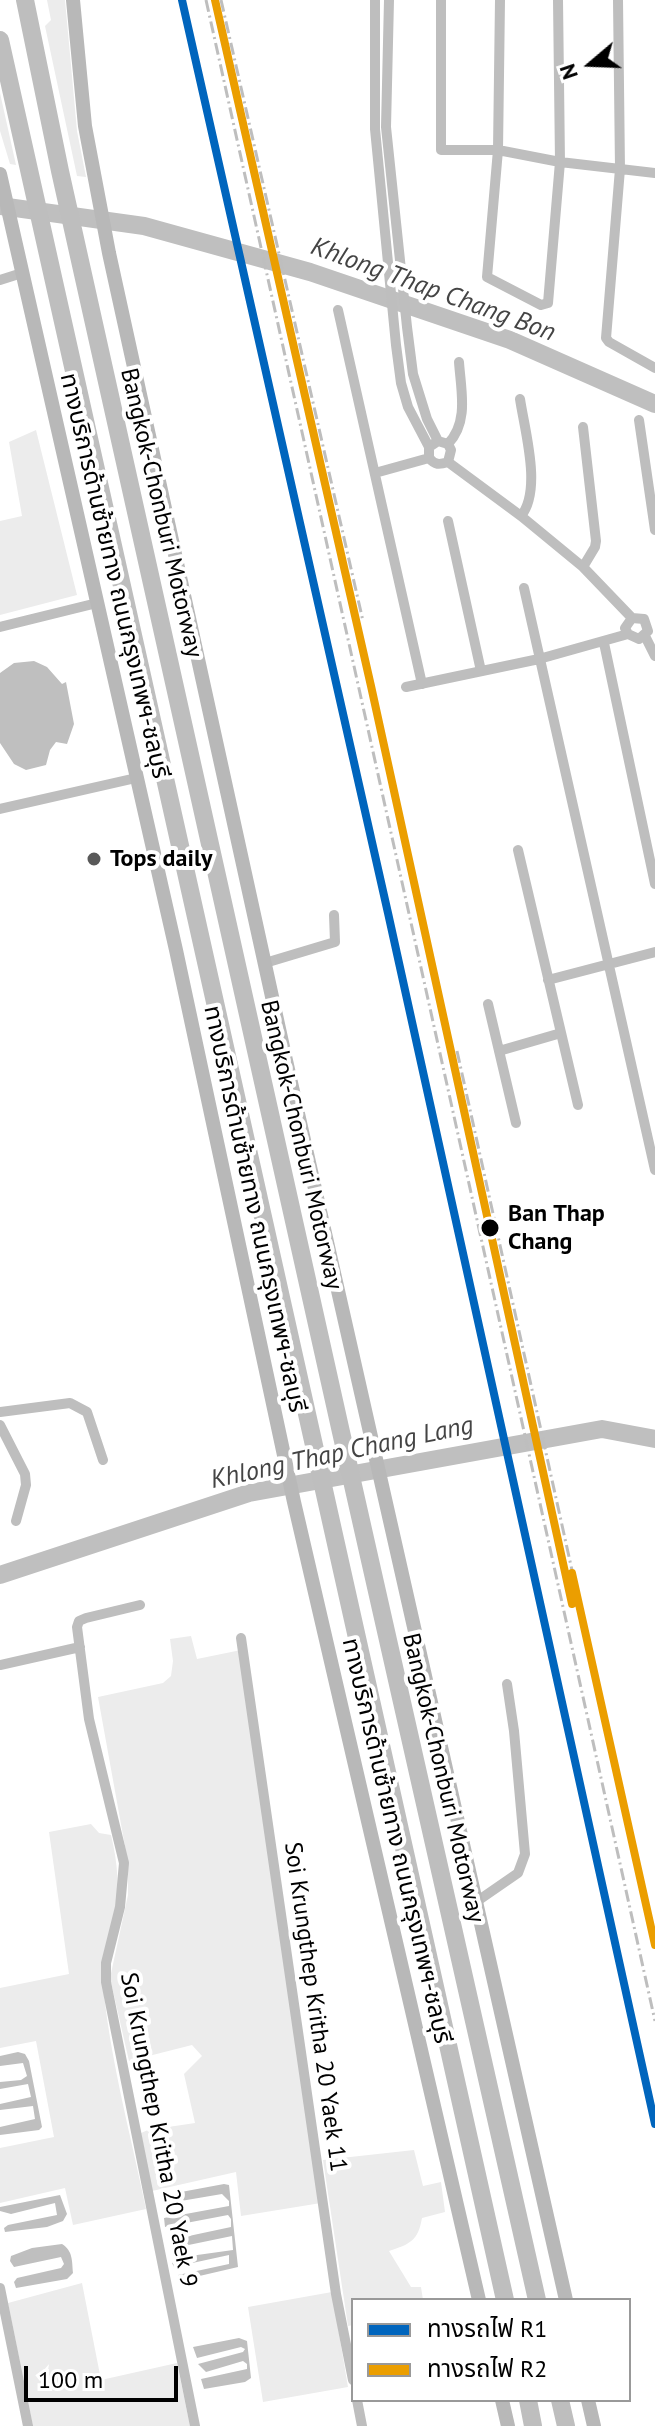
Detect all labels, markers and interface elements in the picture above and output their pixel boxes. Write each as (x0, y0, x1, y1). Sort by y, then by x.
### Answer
north arrow (551, 24, 631, 104)
text: N (553, 60, 584, 83)
water label: Khlong Thap Chang Bon (307, 231, 559, 349)
street label: Bangkok-Chonburi Motorway (114, 365, 208, 661)
street label: ทางบริการด้านซ้ายทาง ถนนกรุงเทพฯ-ชลบุรี (53, 371, 175, 781)
place label: Tops daily (110, 845, 212, 873)
marker: Tops daily (85, 850, 103, 868)
street label: Bangkok-Chonburi Motorway (254, 997, 348, 1293)
street label: ทางบริการด้านซ้ายทาง ถนนกรุงเทพฯ-ชลบุรี (197, 1003, 311, 1415)
place label: Ban Thap Chang (508, 1200, 605, 1256)
marker: Ban Thap Chang (479, 1217, 501, 1239)
water label: Khlong Thap Chang Lang (208, 1410, 476, 1496)
street label: Bangkok-Chonburi Motorway (396, 1630, 490, 1926)
street label: ทางบริการด้านซ้ายทาง ถนนกรุงเทพฯ-ชลบุรี (335, 1636, 457, 2046)
street label: Soi Krungthep Kritha 20 Yaek 11 (278, 1840, 352, 2174)
street label: Soi Krungthep Kritha 20 Yaek 9 (113, 1970, 203, 2290)
legend (351, 2298, 631, 2402)
text: ทางรถไฟ R1 (427, 2313, 547, 2344)
scale bar (28, 2350, 182, 2400)
text: ทางรถไฟ R2 (427, 2353, 547, 2384)
text: 100 m (38, 2364, 103, 2395)

